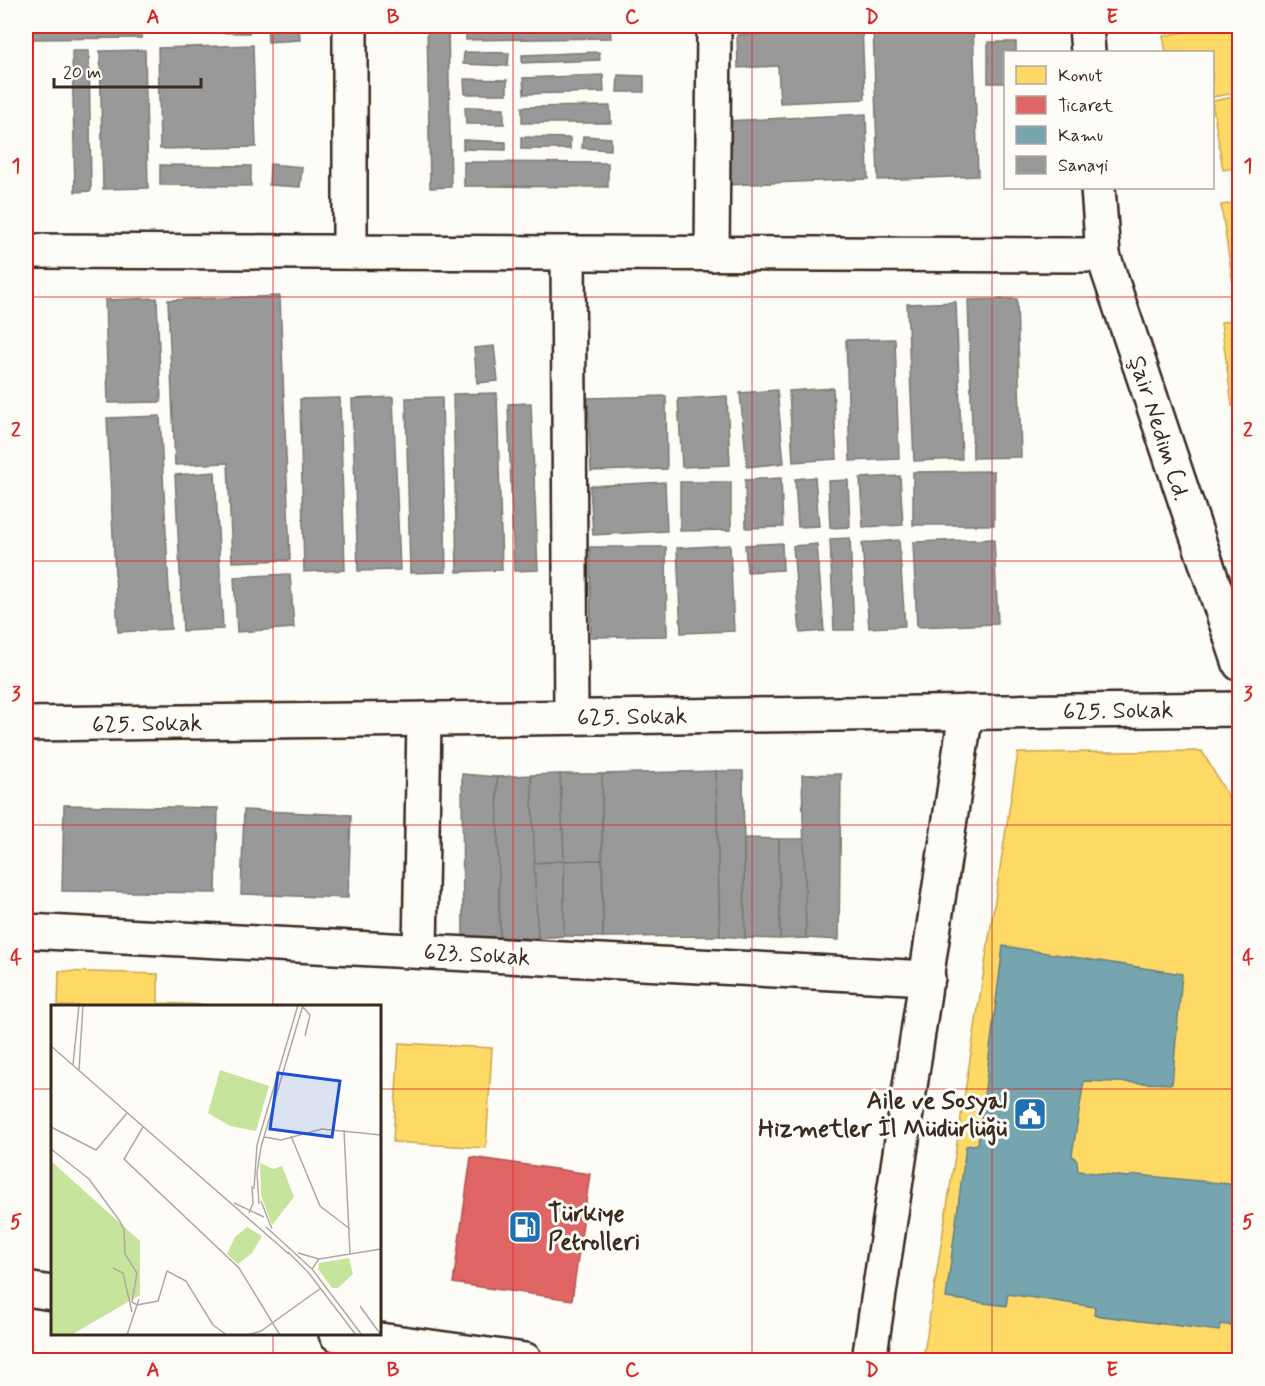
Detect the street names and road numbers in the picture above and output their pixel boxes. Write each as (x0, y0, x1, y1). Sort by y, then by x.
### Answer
street label: Şair Nedim Cd. (1121, 352, 1197, 505)
street label: 625. Sokak (1063, 695, 1174, 728)
street label: 625. Sokak (577, 701, 688, 734)
street label: 625. Sokak (92, 708, 203, 741)
street label: 623. Sokak (423, 937, 531, 974)

